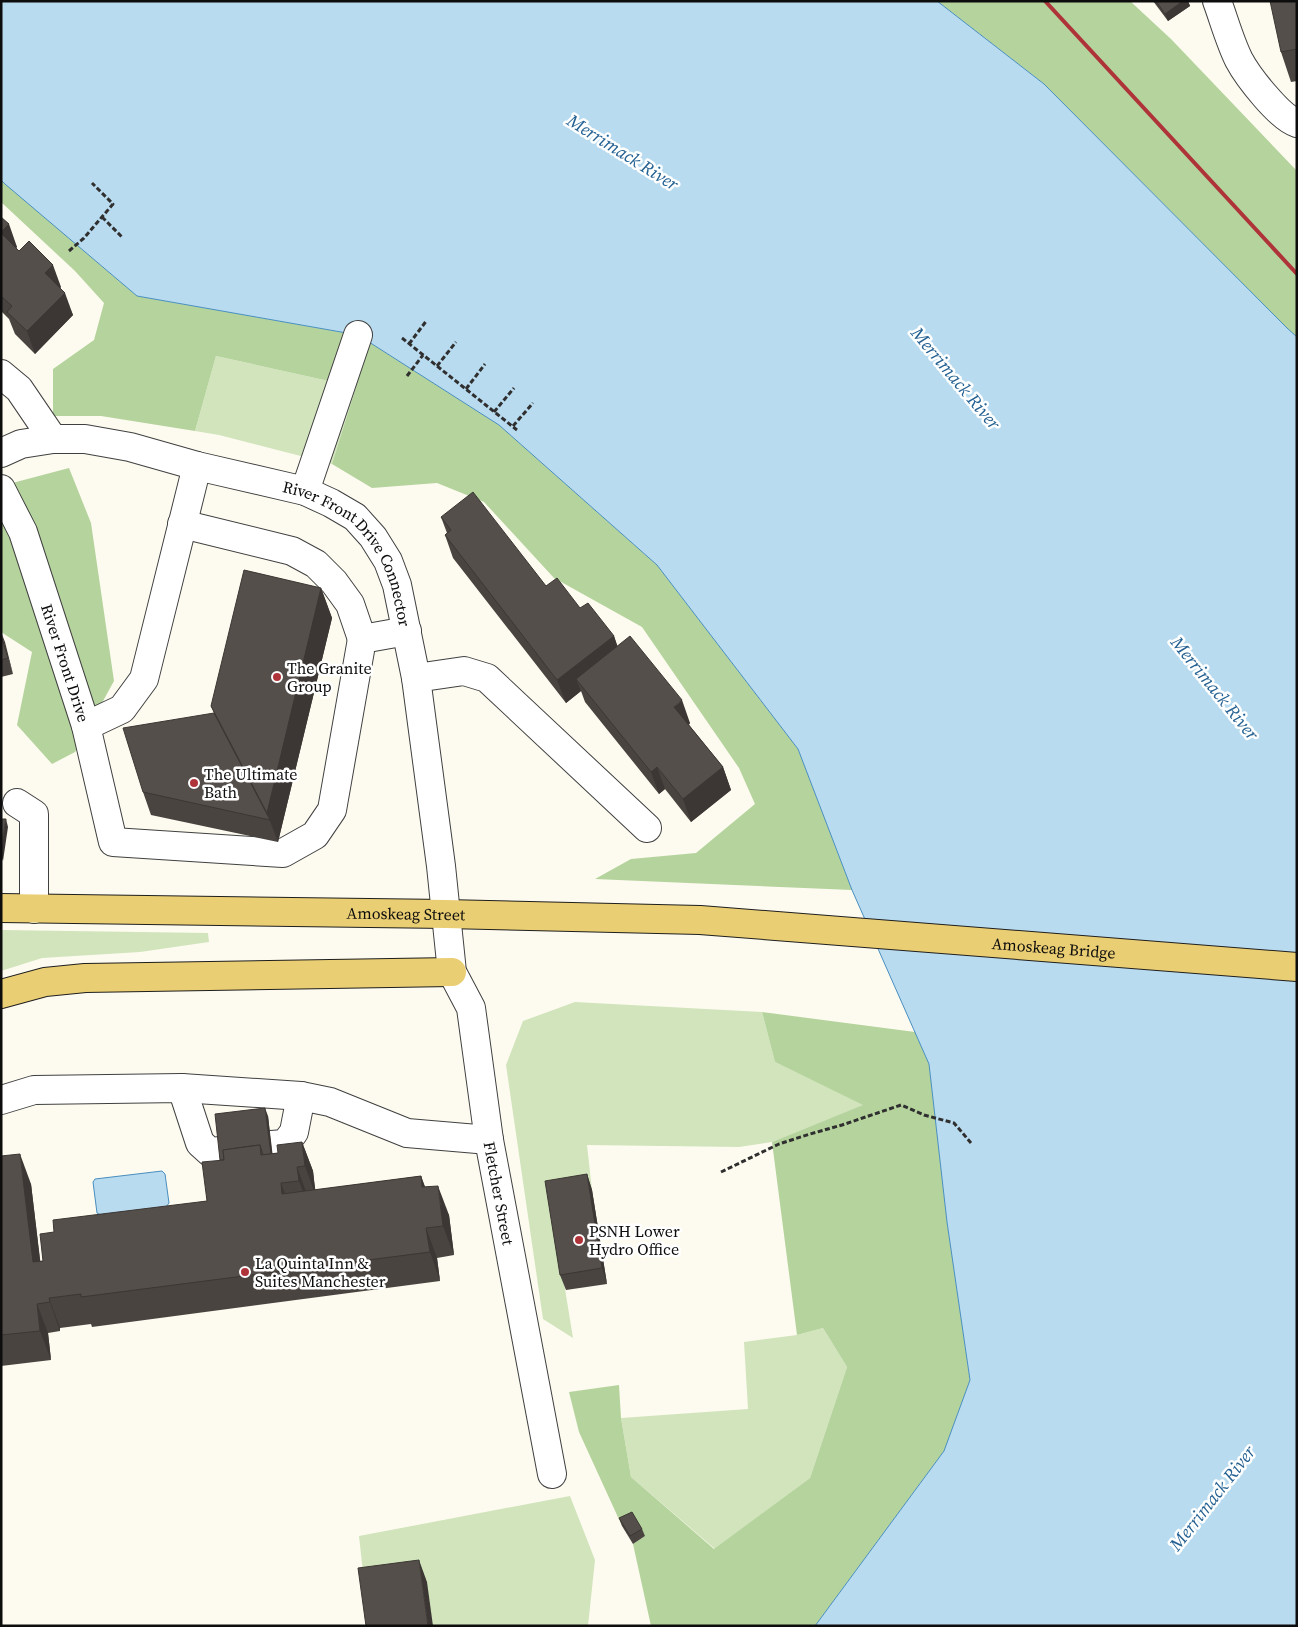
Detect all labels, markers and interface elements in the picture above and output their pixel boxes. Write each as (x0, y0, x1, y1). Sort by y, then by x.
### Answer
water label: Merrimack River (562, 107, 684, 197)
water label: Merrimack River (905, 321, 1007, 435)
street label: River Front Drive Connector (281, 475, 416, 629)
street label: River Front Drive (36, 601, 95, 725)
water label: Merrimack River (1165, 630, 1265, 746)
place label: The Granite Group (287, 657, 372, 697)
marker: The Granite Group (271, 671, 283, 683)
place label: The Ultimate Bath (204, 763, 297, 803)
marker: The Ultimate Bath (188, 777, 200, 789)
street label: Amoskeag Street (347, 902, 466, 925)
street label: Amoskeag Bridge (991, 932, 1116, 964)
street label: Fletcher Street (479, 1140, 520, 1248)
place label: PSNH Lower Hydro Office (589, 1220, 680, 1260)
marker: PSNH Lower Hydro Office (573, 1234, 585, 1246)
place label: La Quinta Inn & Suites Manchester (255, 1252, 386, 1292)
marker: La Quinta Inn & Suites Manchester (239, 1266, 251, 1278)
water label: Merrimack River (1162, 1440, 1261, 1557)

